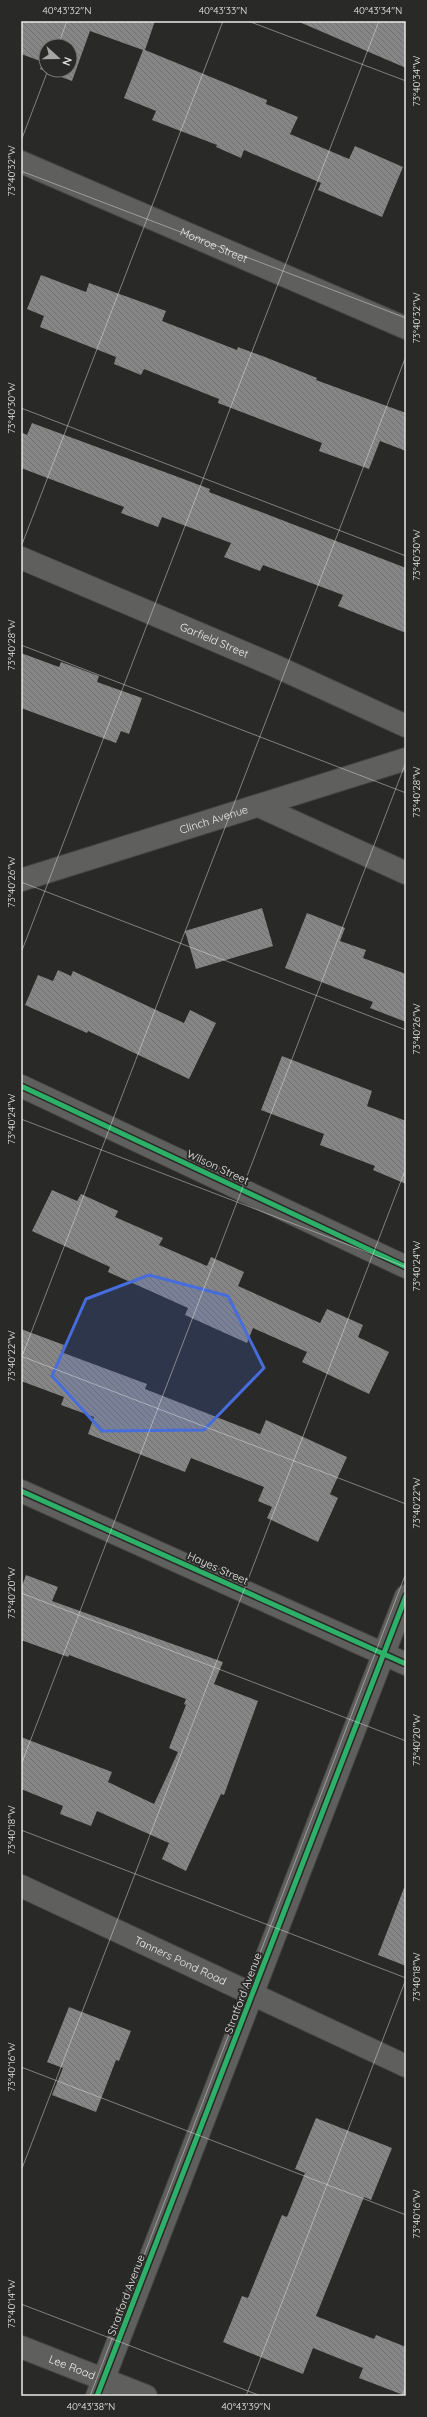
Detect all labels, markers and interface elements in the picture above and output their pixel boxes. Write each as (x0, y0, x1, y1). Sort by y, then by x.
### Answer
text: 40°43'32"N (43, 4, 91, 17)
text: 40°43'33"N (199, 4, 247, 17)
text: 40°43'34"N (354, 4, 402, 17)
north arrow (38, 38, 78, 78)
text: N (59, 55, 75, 68)
text: 73°40'34"W (410, 55, 423, 106)
text: 73°40'32"W (5, 145, 18, 197)
street label: Monroe Street (178, 224, 250, 266)
text: 73°40'32"W (410, 292, 423, 344)
text: 73°40'30"W (5, 382, 18, 434)
text: 73°40'30"W (410, 529, 423, 581)
text: 73°40'28"W (5, 619, 18, 671)
street label: Garfield Street (178, 619, 251, 661)
text: 73°40'28"W (410, 766, 423, 818)
street label: Clinch Avenue (178, 802, 250, 837)
text: 73°40'26"W (5, 856, 18, 908)
text: 73°40'26"W (410, 1003, 423, 1055)
text: 73°40'24"W (5, 1093, 18, 1145)
street label: Wilson Street (185, 1147, 251, 1188)
text: 73°40'24"W (410, 1240, 423, 1292)
text: 73°40'22"W (5, 1330, 18, 1382)
text: 73°40'22"W (410, 1477, 423, 1529)
street label: Hayes Street (185, 1548, 251, 1588)
text: 73°40'20"W (5, 1567, 18, 1619)
text: 73°40'20"W (410, 1714, 423, 1766)
text: 73°40'18"W (5, 1805, 18, 1855)
street label: Tanners Pond Road (132, 1933, 229, 1988)
street label: Stratford Avenue (221, 1951, 265, 2035)
text: 73°40'18"W (410, 1952, 423, 2002)
text: 73°40'16"W (5, 2042, 18, 2092)
text: 73°40'16"W (410, 2189, 423, 2239)
street label: Stratford Avenue (104, 2253, 148, 2337)
text: 73°40'14"W (5, 2279, 18, 2329)
street label: Lee Road (47, 2352, 97, 2382)
text: 40°43'38"N (67, 2400, 115, 2413)
text: 40°43'39"N (222, 2400, 270, 2413)

